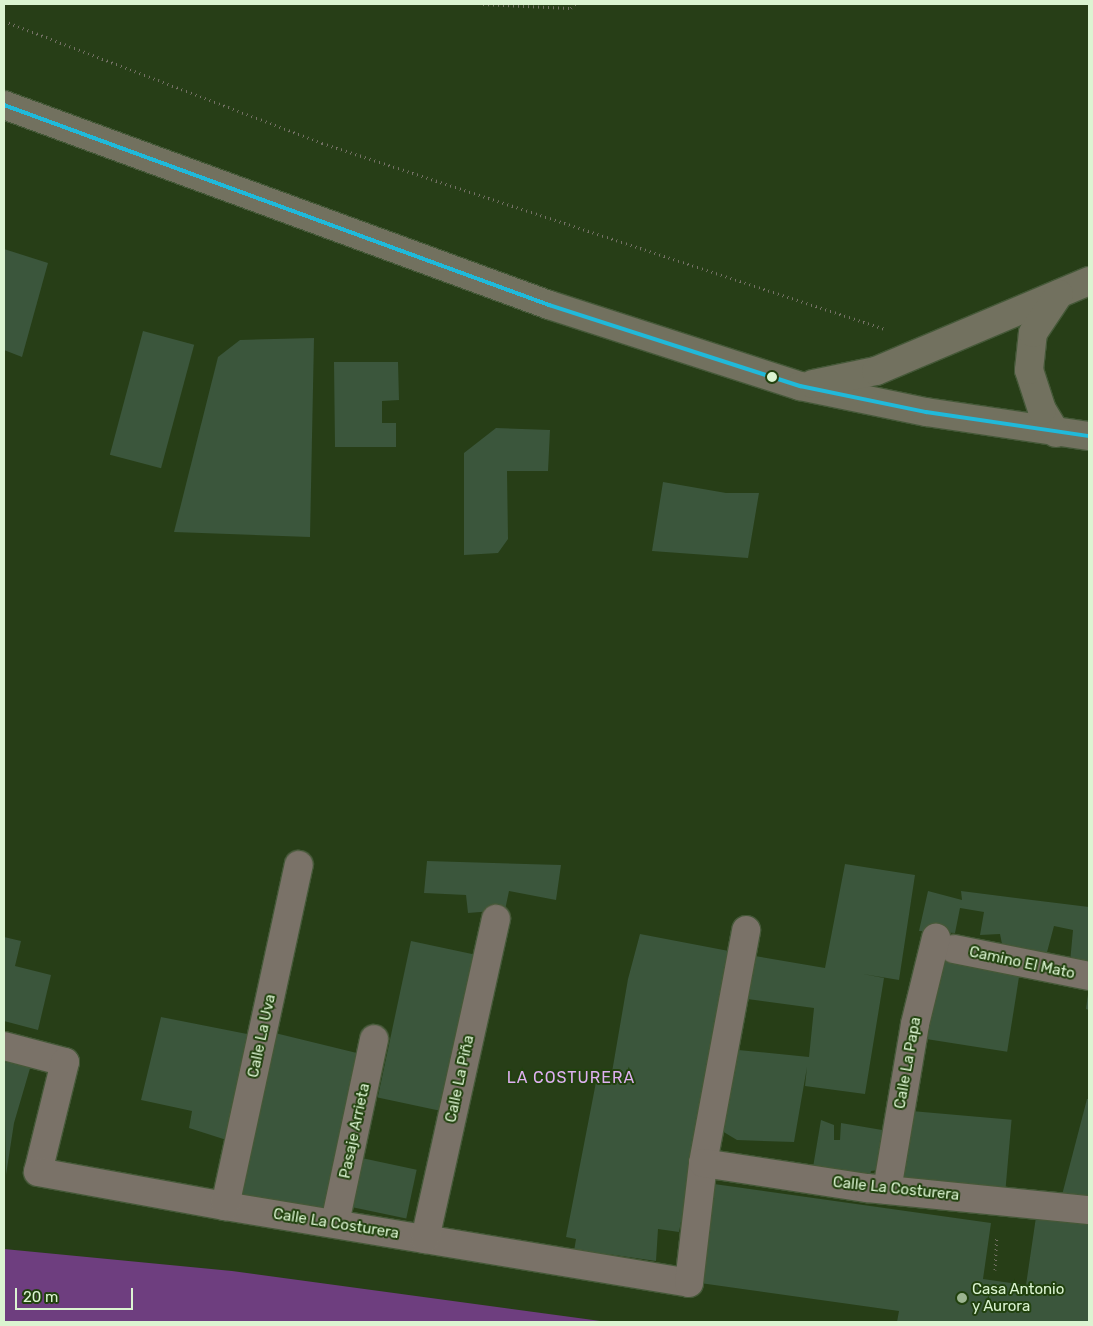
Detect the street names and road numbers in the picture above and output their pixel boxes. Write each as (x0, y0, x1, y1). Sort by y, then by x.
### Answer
street label: Camino El Mato (967, 943, 1077, 983)
street label: Calle La Uva (244, 993, 280, 1079)
street label: Calle La Papa (891, 1016, 925, 1110)
street label: Calle La Piña (442, 1034, 478, 1124)
street label: Pasaje Arrieta (336, 1082, 374, 1180)
street label: Calle La Costurera (832, 1173, 960, 1205)
street label: Calle La Costurera (272, 1205, 400, 1243)

